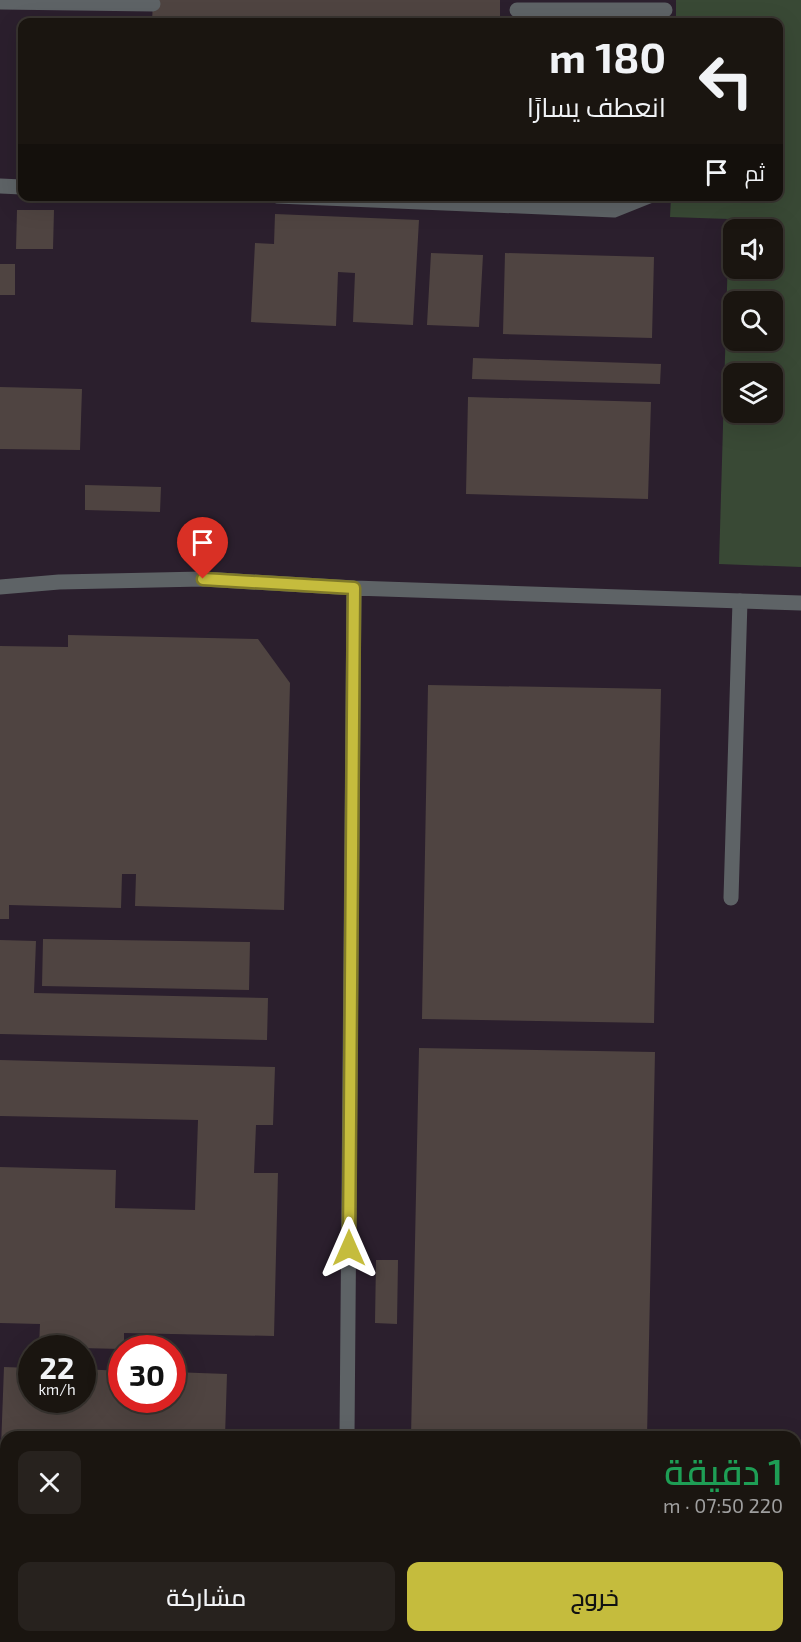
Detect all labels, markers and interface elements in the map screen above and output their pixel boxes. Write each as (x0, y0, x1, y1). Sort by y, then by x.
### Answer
text: 180 m (549, 31, 666, 81)
icon: left (687, 42, 765, 120)
text: انعطف يسارًا (527, 90, 666, 122)
icon: arrive (700, 156, 733, 189)
text: ثم (745, 159, 765, 185)
map controls (723, 219, 783, 423)
button: sound (723, 219, 783, 279)
button: search (723, 291, 783, 351)
button: layers (723, 363, 783, 423)
pin (177, 517, 228, 579)
icon: arrive (186, 526, 219, 559)
position arrow (317, 1216, 381, 1280)
speed limit sign: 30 (108, 1335, 186, 1413)
text: 22 (40, 1349, 74, 1385)
text: km/h (38, 1380, 76, 1398)
text: 1 دقيقة (664, 1449, 783, 1492)
button: close (18, 1451, 81, 1514)
text: 220 m · 07:50 (663, 1493, 783, 1517)
button: مشاركة (18, 1562, 395, 1631)
button: خروج (407, 1562, 783, 1631)

